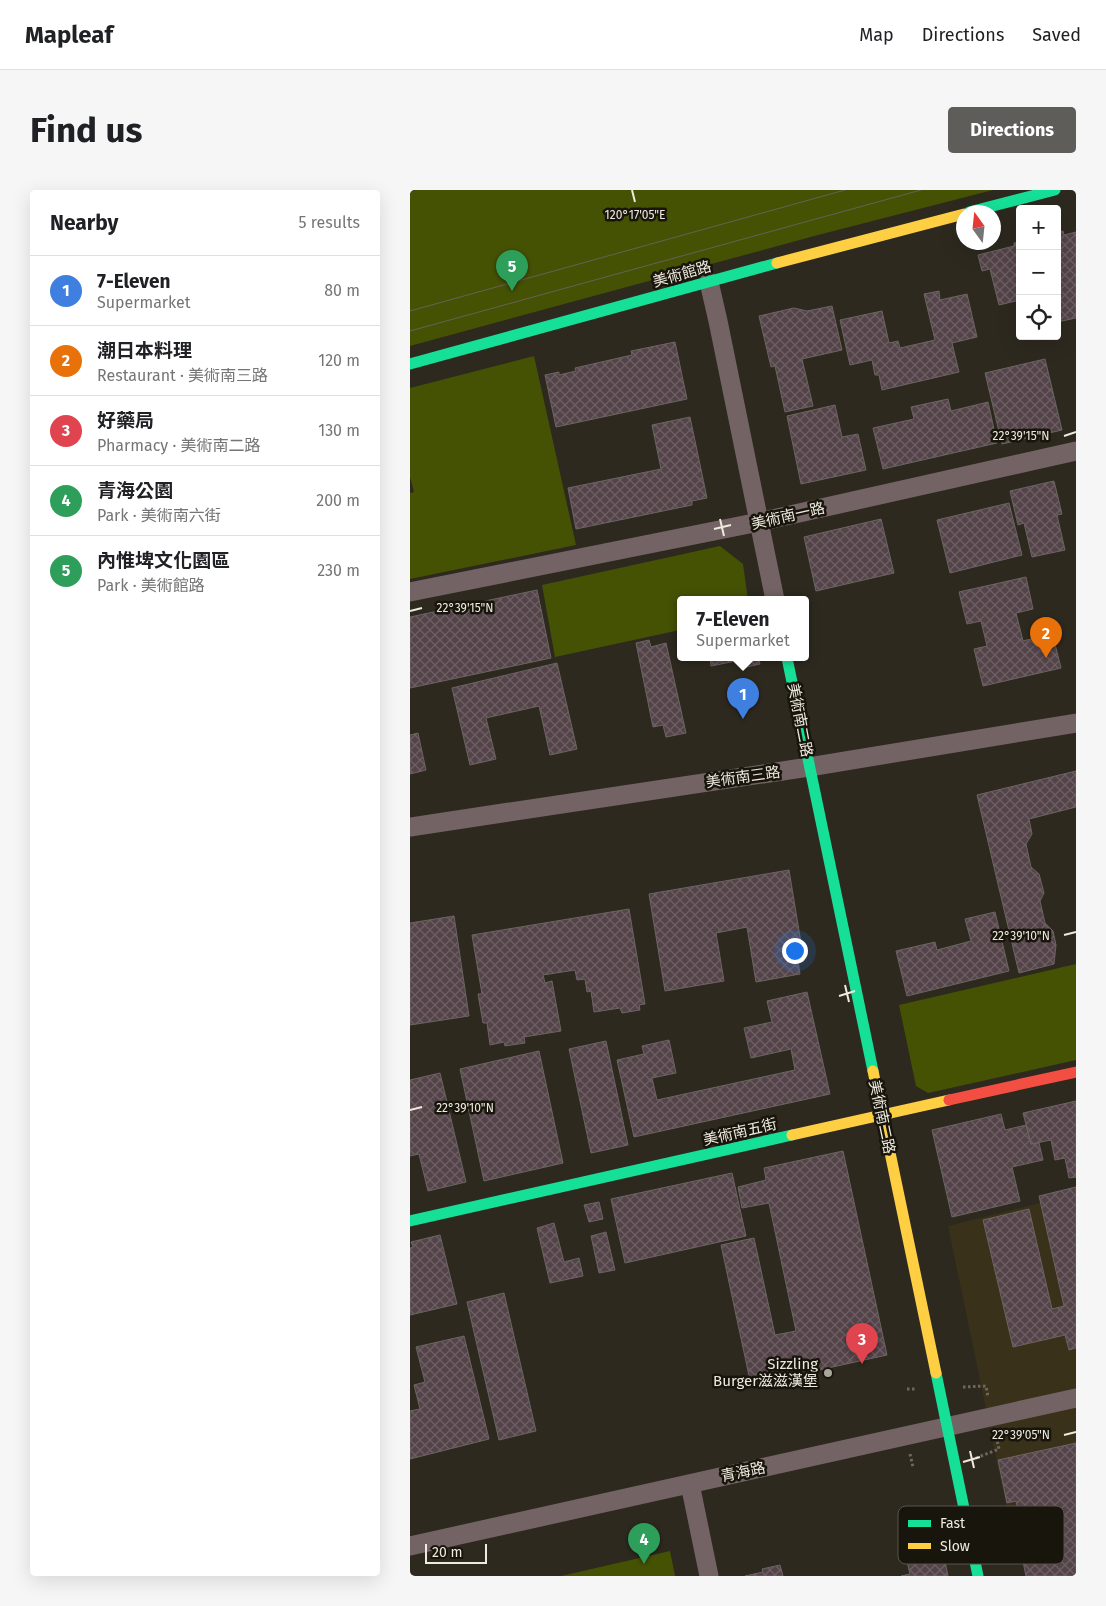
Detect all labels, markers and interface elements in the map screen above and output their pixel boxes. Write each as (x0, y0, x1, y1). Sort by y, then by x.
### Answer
text: Mapleaf (25, 21, 113, 49)
text: Map (859, 24, 894, 46)
text: Directions (922, 24, 1004, 46)
text: Saved (1032, 24, 1081, 46)
button: Directions (948, 107, 1076, 153)
text: Find us (30, 109, 142, 151)
north arrow (956, 205, 1001, 250)
map controls (1016, 205, 1061, 340)
button: + (1016, 205, 1061, 250)
text: 120°17'05"E (605, 208, 665, 222)
text: Nearby (50, 210, 118, 236)
text: 5 results (299, 213, 360, 232)
pin: 5 (496, 250, 528, 291)
button: − (1016, 250, 1061, 295)
street label: 美術館路 (651, 257, 713, 291)
text: 7-Eleven (97, 270, 170, 293)
text: 1 (62, 281, 70, 300)
text: 80 m (324, 281, 360, 300)
text: Supermarket (97, 293, 191, 312)
button: locate (1016, 295, 1061, 340)
text: 潮日本料理 (97, 339, 192, 362)
text: 2 (62, 351, 70, 370)
text: 120 m (318, 351, 360, 370)
text: Restaurant · 美術南三路 (97, 366, 268, 385)
text: 好藥局 (97, 409, 154, 432)
text: 3 (62, 421, 70, 440)
text: 130 m (318, 421, 360, 440)
text: 22°39'15"N (993, 429, 1049, 443)
text: Pharmacy · 美術南二路 (97, 436, 261, 455)
text: 青海公園 (97, 479, 173, 502)
text: 4 (61, 491, 71, 510)
text: 200 m (316, 491, 360, 510)
street label: 美術南一路 (749, 499, 827, 533)
text: Park · 美術南六街 (97, 506, 221, 525)
text: 內惟埤文化園區 (97, 549, 230, 572)
text: 5 (62, 561, 70, 580)
text: 230 m (317, 561, 360, 580)
text: Park · 美術館路 (97, 576, 205, 595)
popup (677, 596, 809, 661)
text: 22°39'15"N (437, 601, 493, 615)
text: 7-Eleven (696, 608, 770, 631)
pin: 2 (1030, 617, 1062, 658)
text: Supermarket (696, 631, 790, 650)
pin: 1 (727, 678, 759, 719)
street label: 美術南二路 (784, 681, 816, 759)
street label: 美術南三路 (705, 763, 781, 791)
text: 22°39'10"N (992, 929, 1050, 943)
your location (782, 938, 808, 964)
street label: 美術南二路 (865, 1078, 899, 1156)
text: 22°39'10"N (436, 1101, 494, 1115)
street label: 美術南五街 (701, 1115, 779, 1149)
pin: 3 (846, 1323, 878, 1364)
place label: Sizzling Burger滋滋漢堡 (713, 1355, 818, 1390)
marker: Sizzling Burger滋滋漢堡 (822, 1367, 834, 1379)
text: 22°39'05"N (992, 1428, 1050, 1442)
street label: 青海路 (719, 1459, 767, 1485)
legend (898, 1506, 1064, 1564)
text: Fast (940, 1515, 966, 1532)
pin: 4 (628, 1523, 660, 1564)
text: Slow (940, 1538, 970, 1555)
scale bar (425, 1541, 488, 1564)
text: 20 m (432, 1544, 462, 1561)

